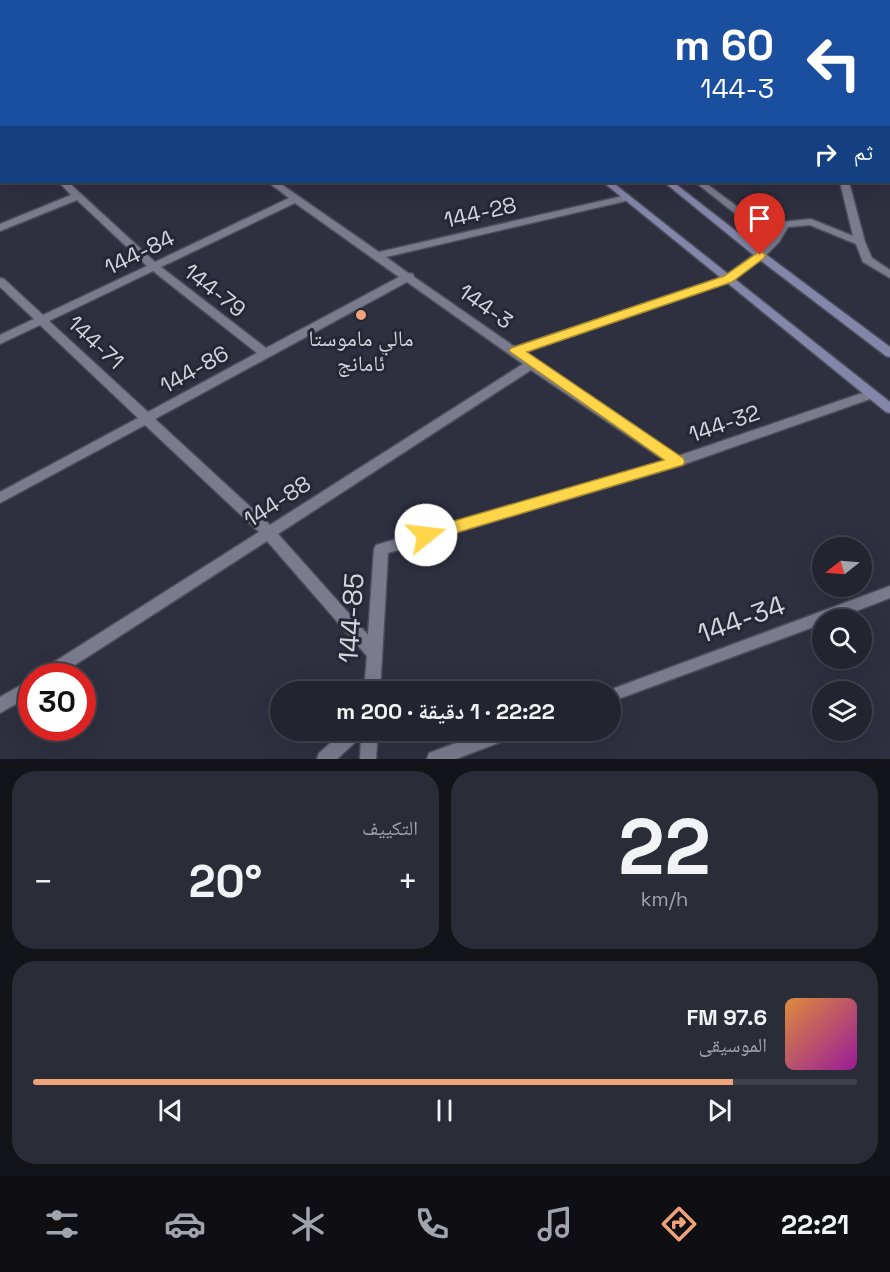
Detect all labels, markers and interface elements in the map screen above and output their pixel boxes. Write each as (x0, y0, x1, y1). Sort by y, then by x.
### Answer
text: 60 m (674, 19, 774, 72)
icon: left (795, 24, 873, 102)
text: 144-3 (700, 71, 774, 106)
icon: right (809, 138, 842, 171)
text: ثم (854, 138, 873, 166)
street label: 144-28 (441, 190, 519, 234)
pin (734, 193, 785, 255)
icon: arrive (743, 202, 776, 235)
street label: 144-84 (100, 223, 179, 281)
street label: 144-79 (178, 257, 252, 323)
street label: 144-3 (453, 277, 519, 335)
marker: مالي ماموستا ئامانج (354, 308, 368, 322)
street label: 144-71 (62, 309, 130, 375)
place label: مالي ماموستا ئامانج (309, 324, 413, 377)
street label: 144-86 (155, 339, 233, 399)
street label: 144-32 (685, 398, 763, 448)
street label: 144-88 (238, 469, 316, 533)
position arrow (394, 503, 458, 567)
north arrow (812, 537, 872, 597)
map controls (812, 537, 872, 741)
street label: 144-85 (330, 572, 372, 664)
street label: 144-34 (692, 587, 790, 651)
button: search (812, 609, 872, 669)
speed limit sign: 30 (18, 663, 96, 741)
button: layers (812, 681, 872, 741)
text: 22:22 · 1 دقيقة · 200 m (336, 697, 555, 725)
text: 22 (618, 797, 711, 897)
text: التكييف (362, 815, 418, 841)
text: 20° (189, 853, 262, 910)
text: − (33, 861, 53, 903)
text: + (398, 861, 418, 903)
text: km/h (641, 886, 688, 912)
text: 97.6 FM (686, 1003, 767, 1031)
text: الموسيقى (699, 1032, 767, 1058)
icon: previous (154, 1094, 187, 1127)
icon: pause (428, 1094, 461, 1127)
icon: next (703, 1094, 736, 1127)
icon: filters (41, 1203, 83, 1245)
icon: car (164, 1203, 206, 1245)
icon: climate (287, 1203, 329, 1245)
icon: phone (411, 1203, 453, 1245)
icon: music (534, 1203, 576, 1245)
icon: directions (658, 1203, 700, 1245)
text: 22:21 (781, 1207, 849, 1242)

